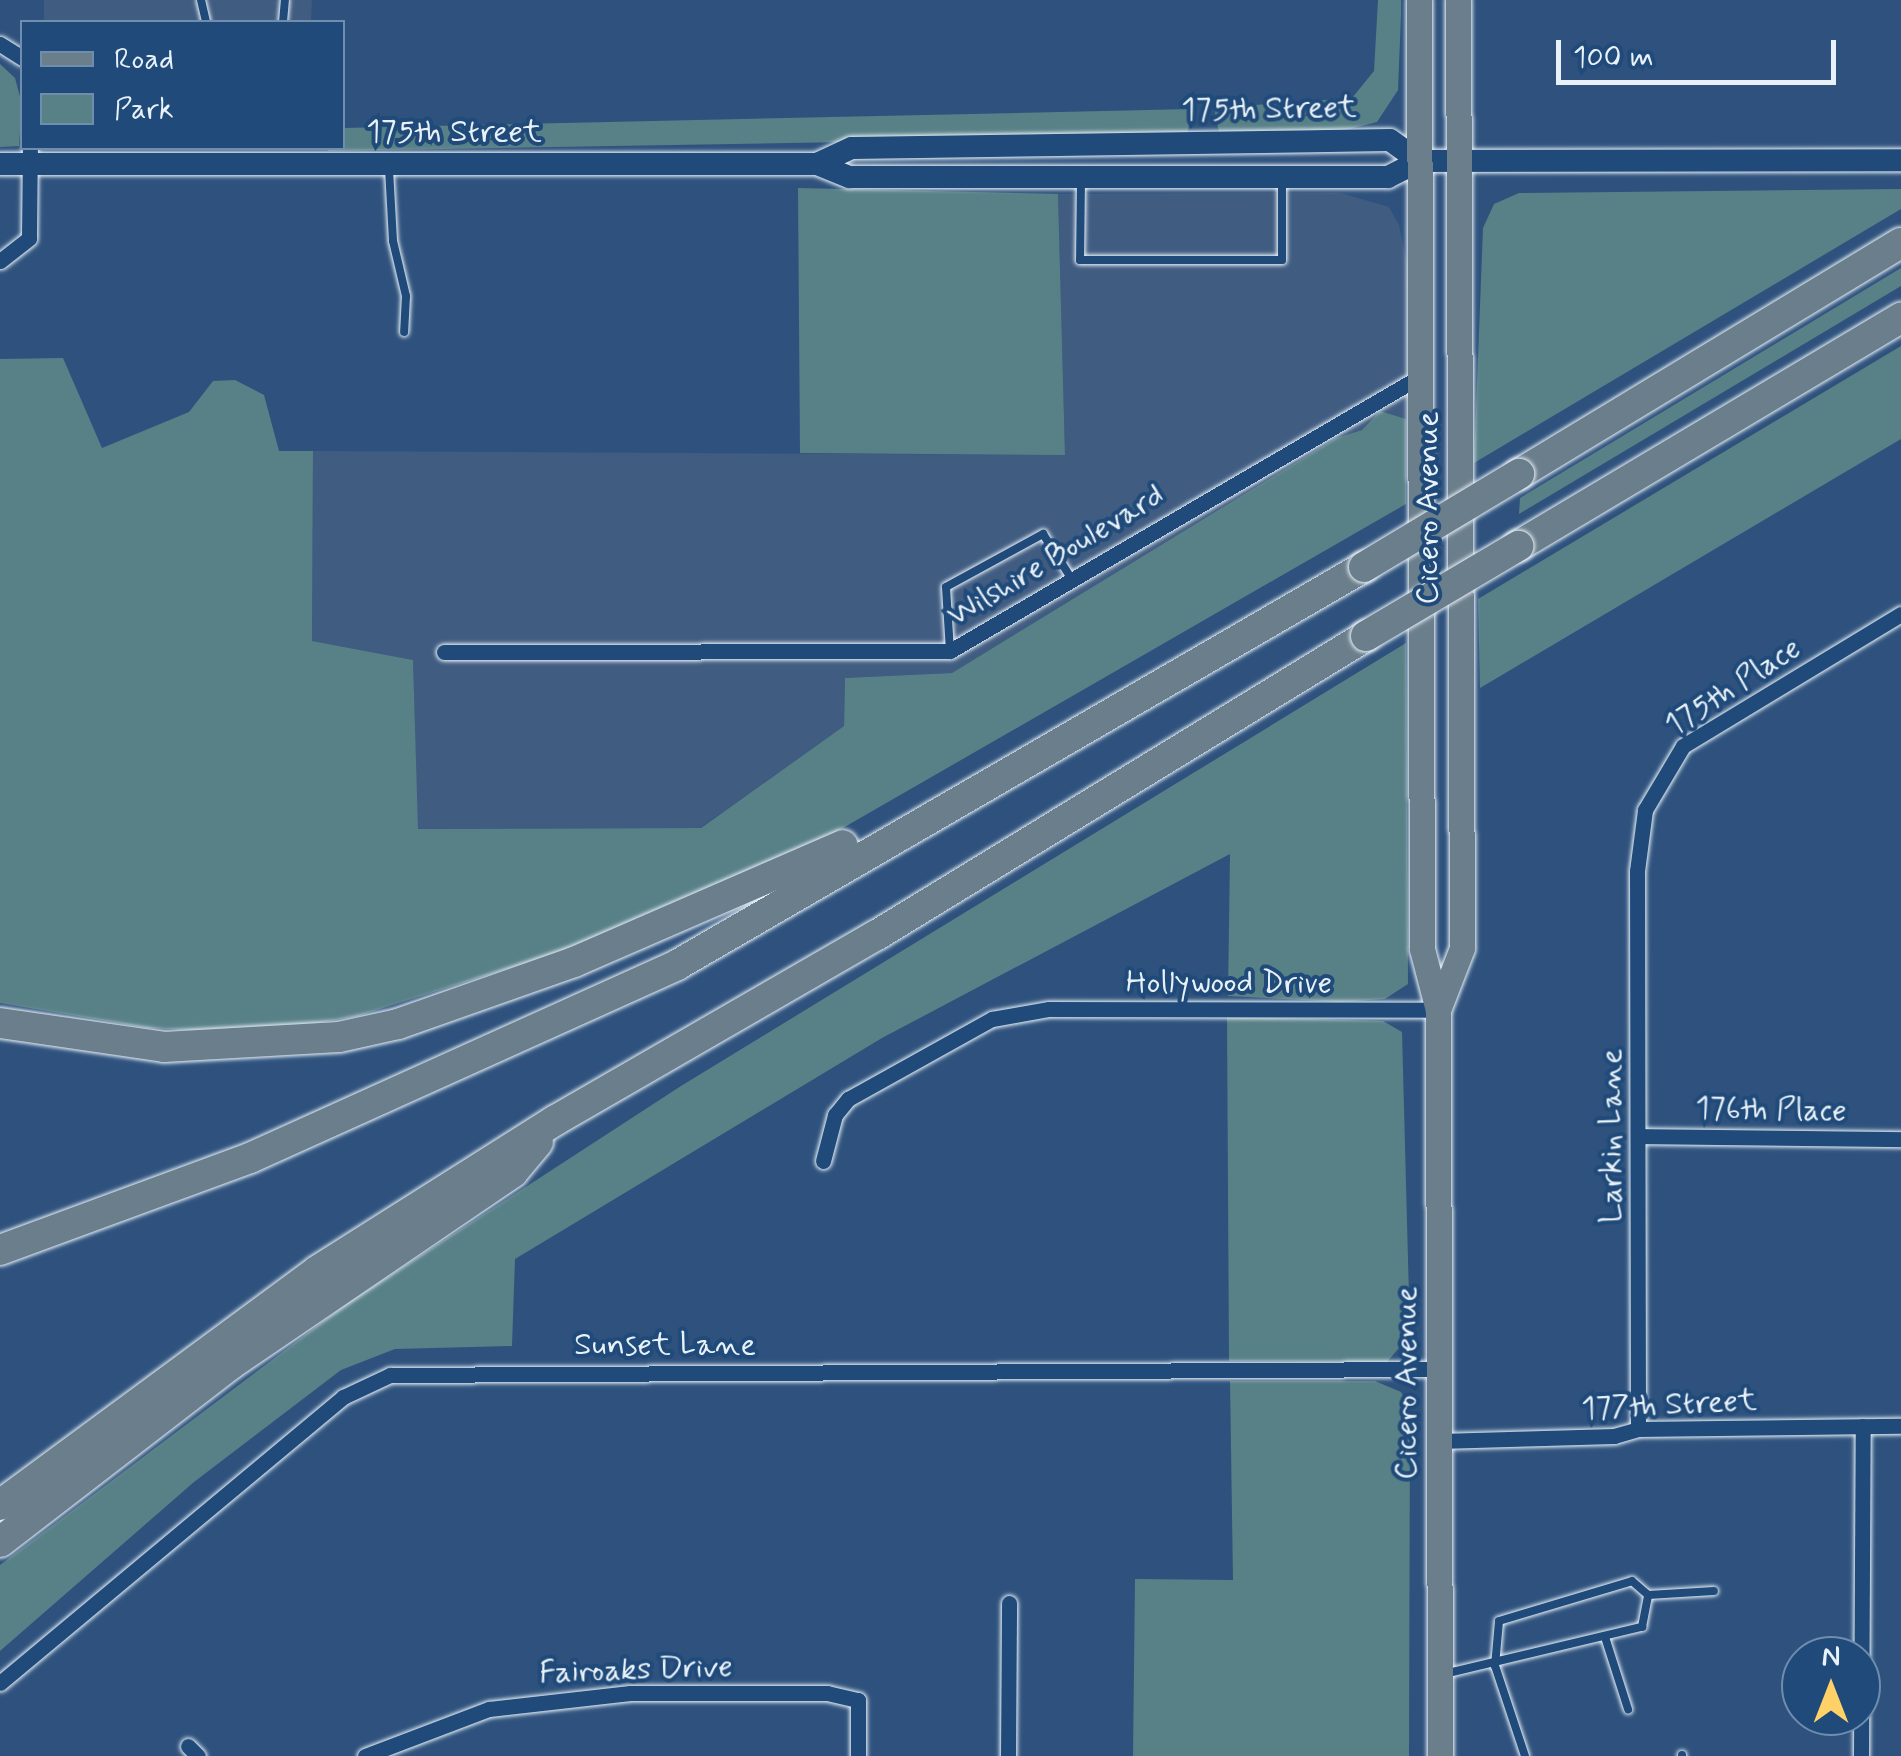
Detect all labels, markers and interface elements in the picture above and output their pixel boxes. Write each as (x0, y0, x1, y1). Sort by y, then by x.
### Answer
legend (20, 20, 345, 150)
scale bar (1561, 20, 1841, 82)
text: 100 m (1573, 38, 1654, 77)
text: Road (114, 40, 174, 79)
street label: 175th Street (1181, 88, 1357, 130)
text: Park (114, 90, 174, 129)
street label: 175th Street (366, 113, 542, 151)
street label: Cicero Avenue (1409, 411, 1447, 605)
street label: Wilshire Boulevard (943, 477, 1169, 635)
street label: 175th Place (1658, 629, 1808, 745)
street label: Hollywood Drive (1126, 964, 1332, 1002)
street label: Larkin Lane (1593, 1053, 1631, 1219)
street label: 176th Place (1695, 1089, 1847, 1131)
street label: Cicero Avenue (1388, 1286, 1426, 1480)
street label: Sunset Lane (578, 1326, 752, 1364)
street label: 177th Street (1580, 1381, 1758, 1429)
north arrow (1781, 1636, 1881, 1736)
text: N (1822, 1639, 1840, 1676)
street label: Fairoaks Drive (540, 1647, 732, 1693)

